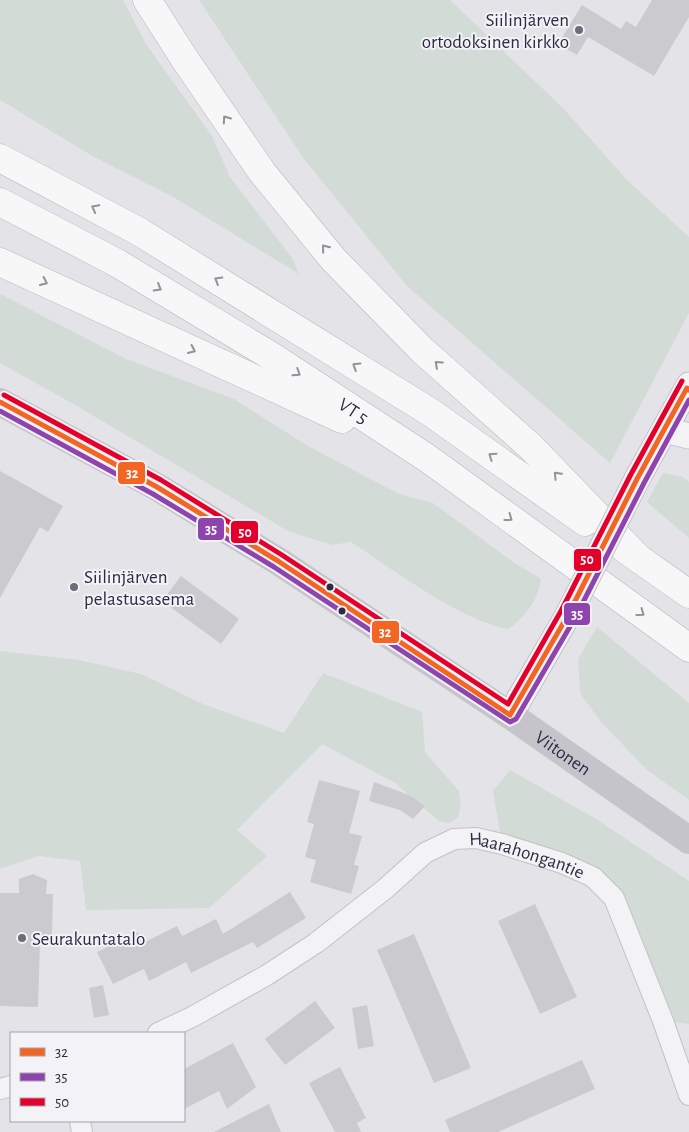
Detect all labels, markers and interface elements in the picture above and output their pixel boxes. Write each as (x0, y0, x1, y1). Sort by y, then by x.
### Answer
place label: Siilinjärven ortodoksinen kirkko (422, 11, 569, 52)
marker: Siilinjärven ortodoksinen kirkko (573, 24, 585, 36)
one-way arrow (223, 115, 232, 125)
one-way arrow (91, 205, 100, 215)
one-way arrow (322, 245, 330, 254)
one-way arrow (39, 275, 48, 285)
one-way arrow (215, 277, 224, 286)
one-way arrow (153, 282, 162, 292)
one-way arrow (187, 344, 196, 354)
one-way arrow (434, 361, 443, 370)
one-way arrow (353, 362, 362, 372)
one-way arrow (292, 367, 301, 377)
street label: VT 5 (335, 395, 371, 428)
one-way arrow (488, 453, 498, 462)
line badge: 32 (117, 461, 146, 485)
text: 32 (126, 467, 139, 481)
one-way arrow (554, 471, 563, 480)
one-way arrow (503, 512, 513, 521)
line badge: 35 (197, 517, 225, 541)
line badge: 50 (230, 520, 259, 544)
text: 35 (205, 523, 217, 537)
text: 50 (238, 526, 252, 540)
line badge: 50 (573, 548, 602, 572)
text: 50 (580, 553, 594, 567)
place label: Siilinjärven pelastusasema (84, 568, 194, 609)
marker: Siilinjärven pelastusasema (68, 581, 80, 593)
unlabelled marker (325, 582, 335, 592)
line badge: 35 (563, 602, 591, 626)
unlabelled marker (337, 606, 347, 616)
one-way arrow (635, 607, 644, 616)
text: 35 (571, 608, 583, 622)
line badge: 32 (371, 620, 400, 644)
text: 32 (379, 626, 392, 640)
street label: Viitonen (531, 728, 594, 779)
street label: Haarahongantie (469, 830, 587, 883)
place label: Seurakuntatalo (32, 930, 145, 949)
marker: Seurakuntatalo (16, 932, 28, 944)
legend (10, 1032, 185, 1122)
text: 32 (55, 1045, 68, 1060)
text: 35 (55, 1070, 67, 1085)
text: 50 (55, 1095, 69, 1110)

